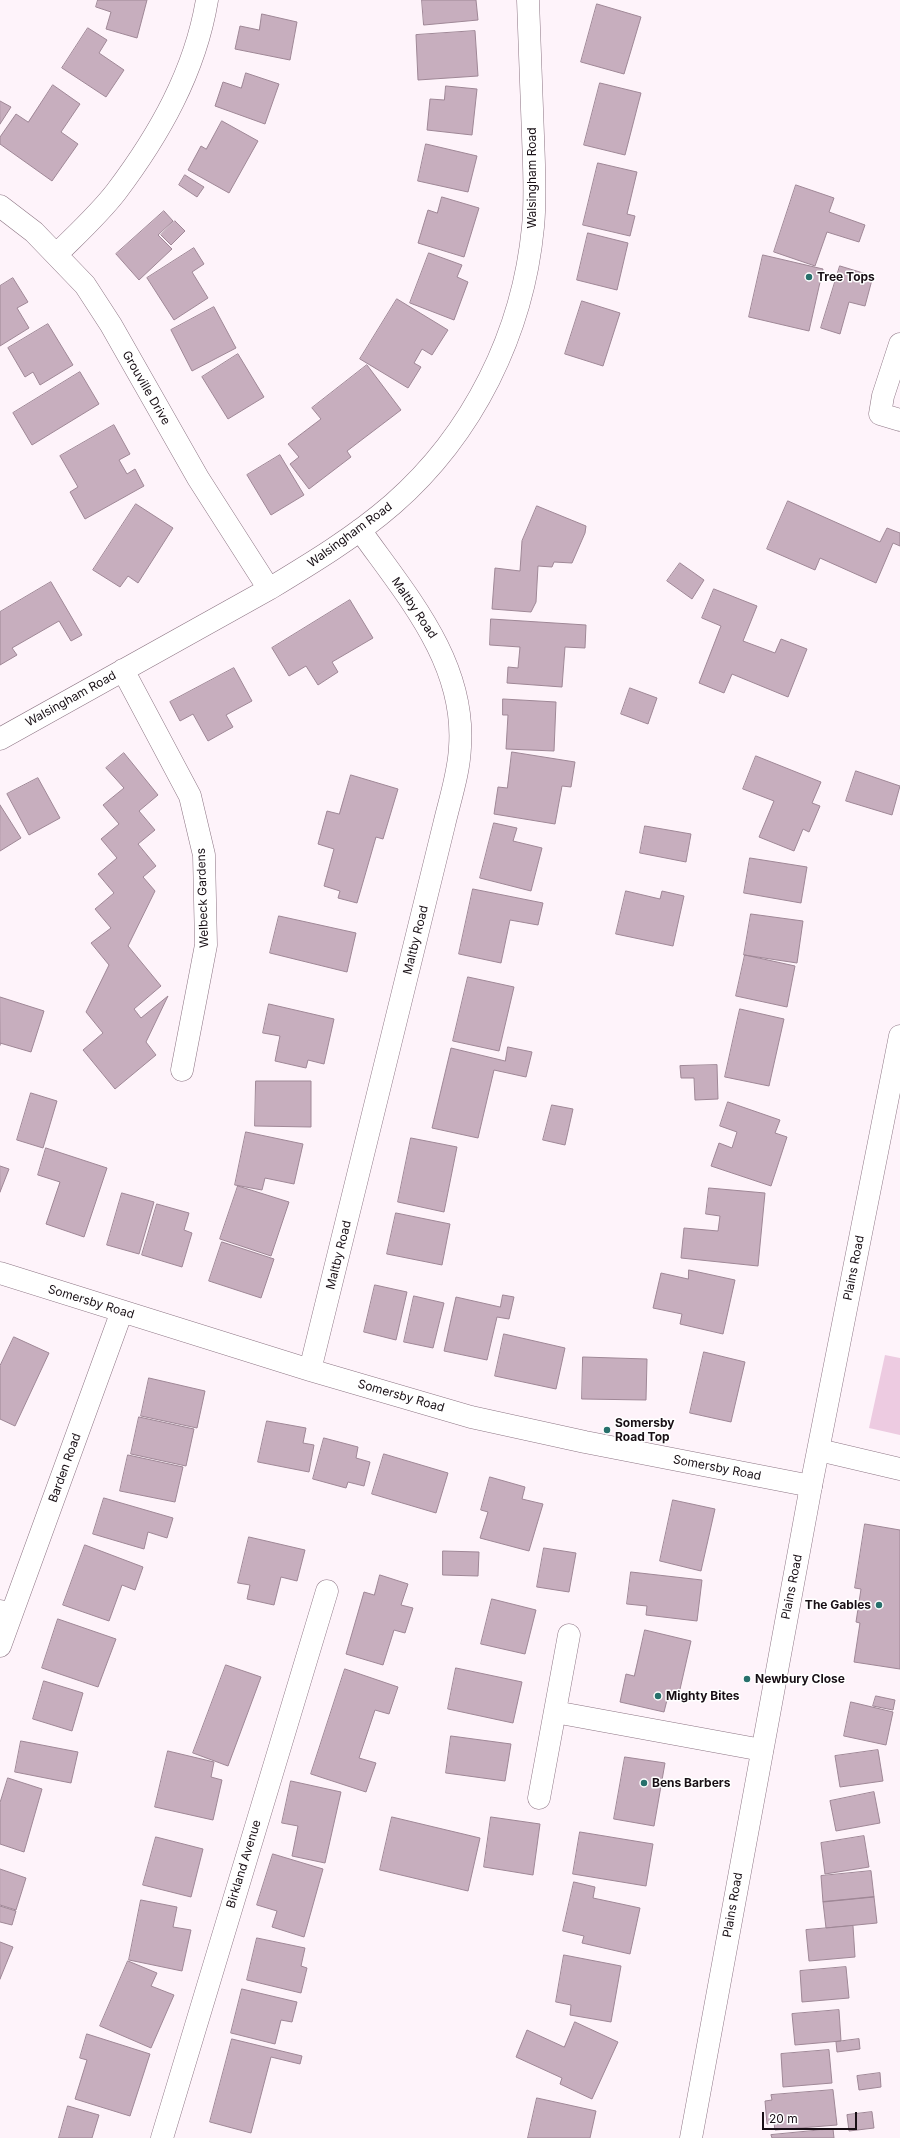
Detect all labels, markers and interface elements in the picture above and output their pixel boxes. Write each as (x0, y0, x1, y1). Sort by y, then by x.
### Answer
street label: Walsingham Road (525, 127, 539, 229)
place label: Tree Tops (817, 270, 875, 284)
marker: Tree Tops (804, 272, 814, 282)
street label: Grouville Drive (119, 348, 173, 428)
street label: Walsingham Road (305, 499, 395, 571)
street label: Maltby Road (388, 575, 440, 641)
street label: Walsingham Road (23, 668, 119, 730)
street label: Welbeck Gardens (194, 848, 212, 948)
street label: Maltby Road (400, 904, 432, 976)
street label: Maltby Road (323, 1219, 355, 1291)
street label: Plains Road (841, 1234, 867, 1302)
street label: Somersby Road (46, 1282, 136, 1322)
street label: Somersby Road (356, 1377, 446, 1415)
place label: Somersby Road Top (615, 1416, 674, 1444)
marker: Somersby Road Top (602, 1425, 612, 1435)
street label: Barden Road (46, 1431, 84, 1505)
street label: Somersby Road (672, 1452, 762, 1484)
street label: Plains Road (779, 1553, 805, 1621)
place label: The Gables (805, 1598, 871, 1612)
marker: The Gables (874, 1600, 884, 1610)
place label: Newbury Close (755, 1672, 845, 1686)
marker: Newbury Close (742, 1674, 752, 1684)
place label: Mighty Bites (666, 1689, 740, 1703)
marker: Mighty Bites (653, 1691, 663, 1701)
place label: Bens Barbers (652, 1776, 730, 1790)
marker: Bens Barbers (639, 1778, 649, 1788)
street label: Birkland Avenue (224, 1818, 264, 1910)
street label: Plains Road (720, 1871, 746, 1939)
scale bar (764, 2104, 859, 2130)
text: 20 m (769, 2111, 798, 2126)

